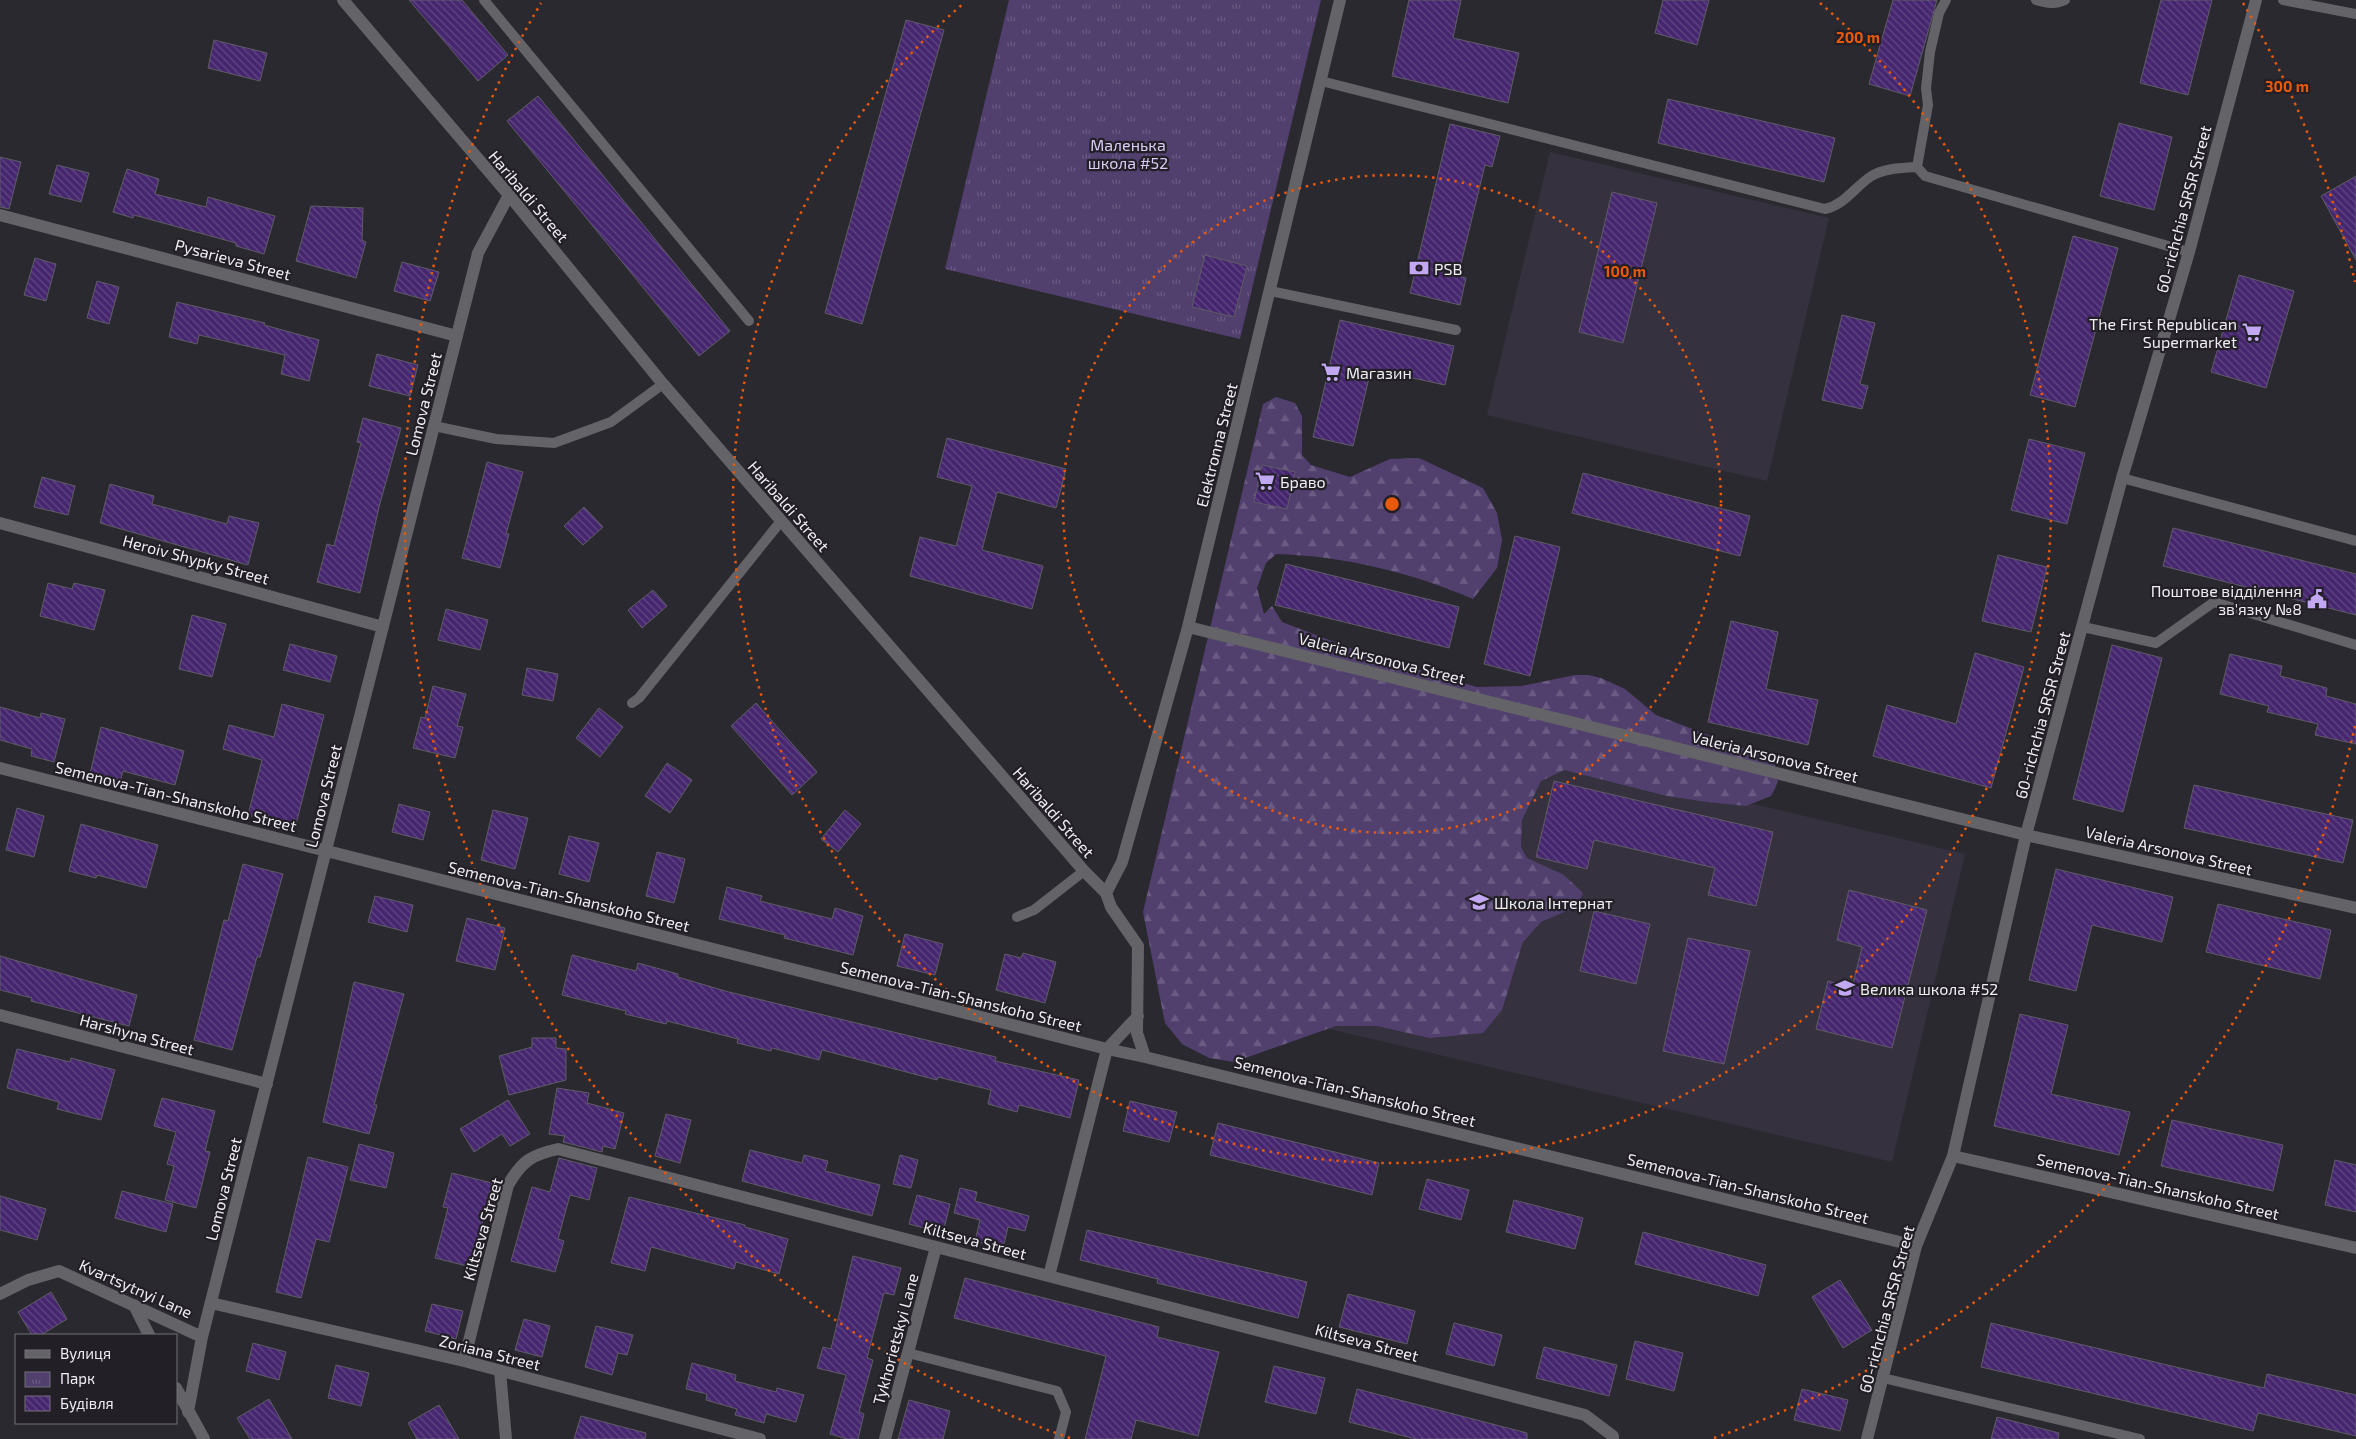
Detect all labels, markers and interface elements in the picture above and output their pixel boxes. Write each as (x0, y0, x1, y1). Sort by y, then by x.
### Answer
text: 200 m (1836, 28, 1880, 46)
text: 300 m (2265, 77, 2309, 95)
street label: 60-richchia SRSR Street (2151, 123, 2215, 295)
park label: Маленька школа #52 (1088, 135, 1168, 172)
street label: Haribaldi Street (485, 146, 573, 246)
street label: Pysarieva Street (173, 234, 293, 284)
bank icon: PSB (1408, 257, 1430, 279)
place label: PSB (1434, 259, 1462, 278)
text: 100 m (1604, 262, 1646, 280)
place label: The First Republican Supermarket (2089, 314, 2237, 351)
supermarket icon: The First Republican Supermarket (2241, 321, 2263, 343)
street label: Lomova Street (401, 351, 445, 457)
supermarket icon: Магазин (1320, 361, 1342, 383)
place label: Магазин (1346, 363, 1412, 382)
street label: Elektronna Street (1191, 381, 1241, 509)
street label: Haribaldi Street (745, 457, 833, 555)
supermarket icon: Браво (1254, 470, 1276, 492)
place label: Браво (1280, 472, 1326, 491)
centre of rings (1383, 495, 1401, 513)
street label: Heroiv Shypky Street (121, 530, 271, 588)
place label: Поштове відділення зв'язку №8 (2151, 581, 2302, 619)
public building icon: Поштове відділення зв'язку №8 (2306, 588, 2328, 610)
street label: Valeria Arsonova Street (1297, 628, 1467, 688)
street label: 60-richchia SRSR Street (2010, 629, 2074, 801)
street label: Valeria Arsonova Street (1690, 726, 1860, 786)
street label: Lomova Street (301, 743, 345, 849)
street label: Semenova-Tian-Shanskoho Street (53, 757, 299, 835)
street label: Haribaldi Street (1010, 763, 1098, 861)
street label: Valeria Arsonova Street (2084, 822, 2254, 878)
street label: Semenova-Tian-Shanskoho Street (446, 857, 692, 935)
school or university icon: Школа Інтернат (1468, 891, 1490, 913)
place label: Школа Інтернат (1494, 893, 1613, 912)
street label: Semenova-Tian-Shanskoho Street (838, 957, 1084, 1035)
school or university icon: Велика школа #52 (1834, 977, 1856, 999)
place label: Велика школа #52 (1860, 979, 1998, 998)
street label: Harshyna Street (78, 1010, 196, 1058)
street label: Semenova-Tian-Shanskoho Street (1232, 1052, 1478, 1130)
street label: Lomova Street (201, 1136, 245, 1242)
street label: Semenova-Tian-Shanskoho Street (1625, 1149, 1871, 1227)
street label: Semenova-Tian-Shanskoho Street (2035, 1149, 2281, 1223)
street label: Kiltseva Street (458, 1175, 506, 1283)
street label: Kiltseva Street (921, 1217, 1029, 1263)
street label: 60-richchia SRSR Street (1854, 1223, 1918, 1395)
street label: Kvartsytnyi Lane (77, 1255, 195, 1321)
street label: Tykhorietskyi Lane (868, 1271, 922, 1407)
street label: Kiltseva Street (1313, 1319, 1421, 1365)
street label: Zoriana Street (438, 1330, 542, 1374)
legend (15, 1334, 178, 1424)
text: Вулиця (60, 1344, 111, 1363)
text: Парк (60, 1369, 95, 1387)
text: Будівля (60, 1394, 114, 1413)

